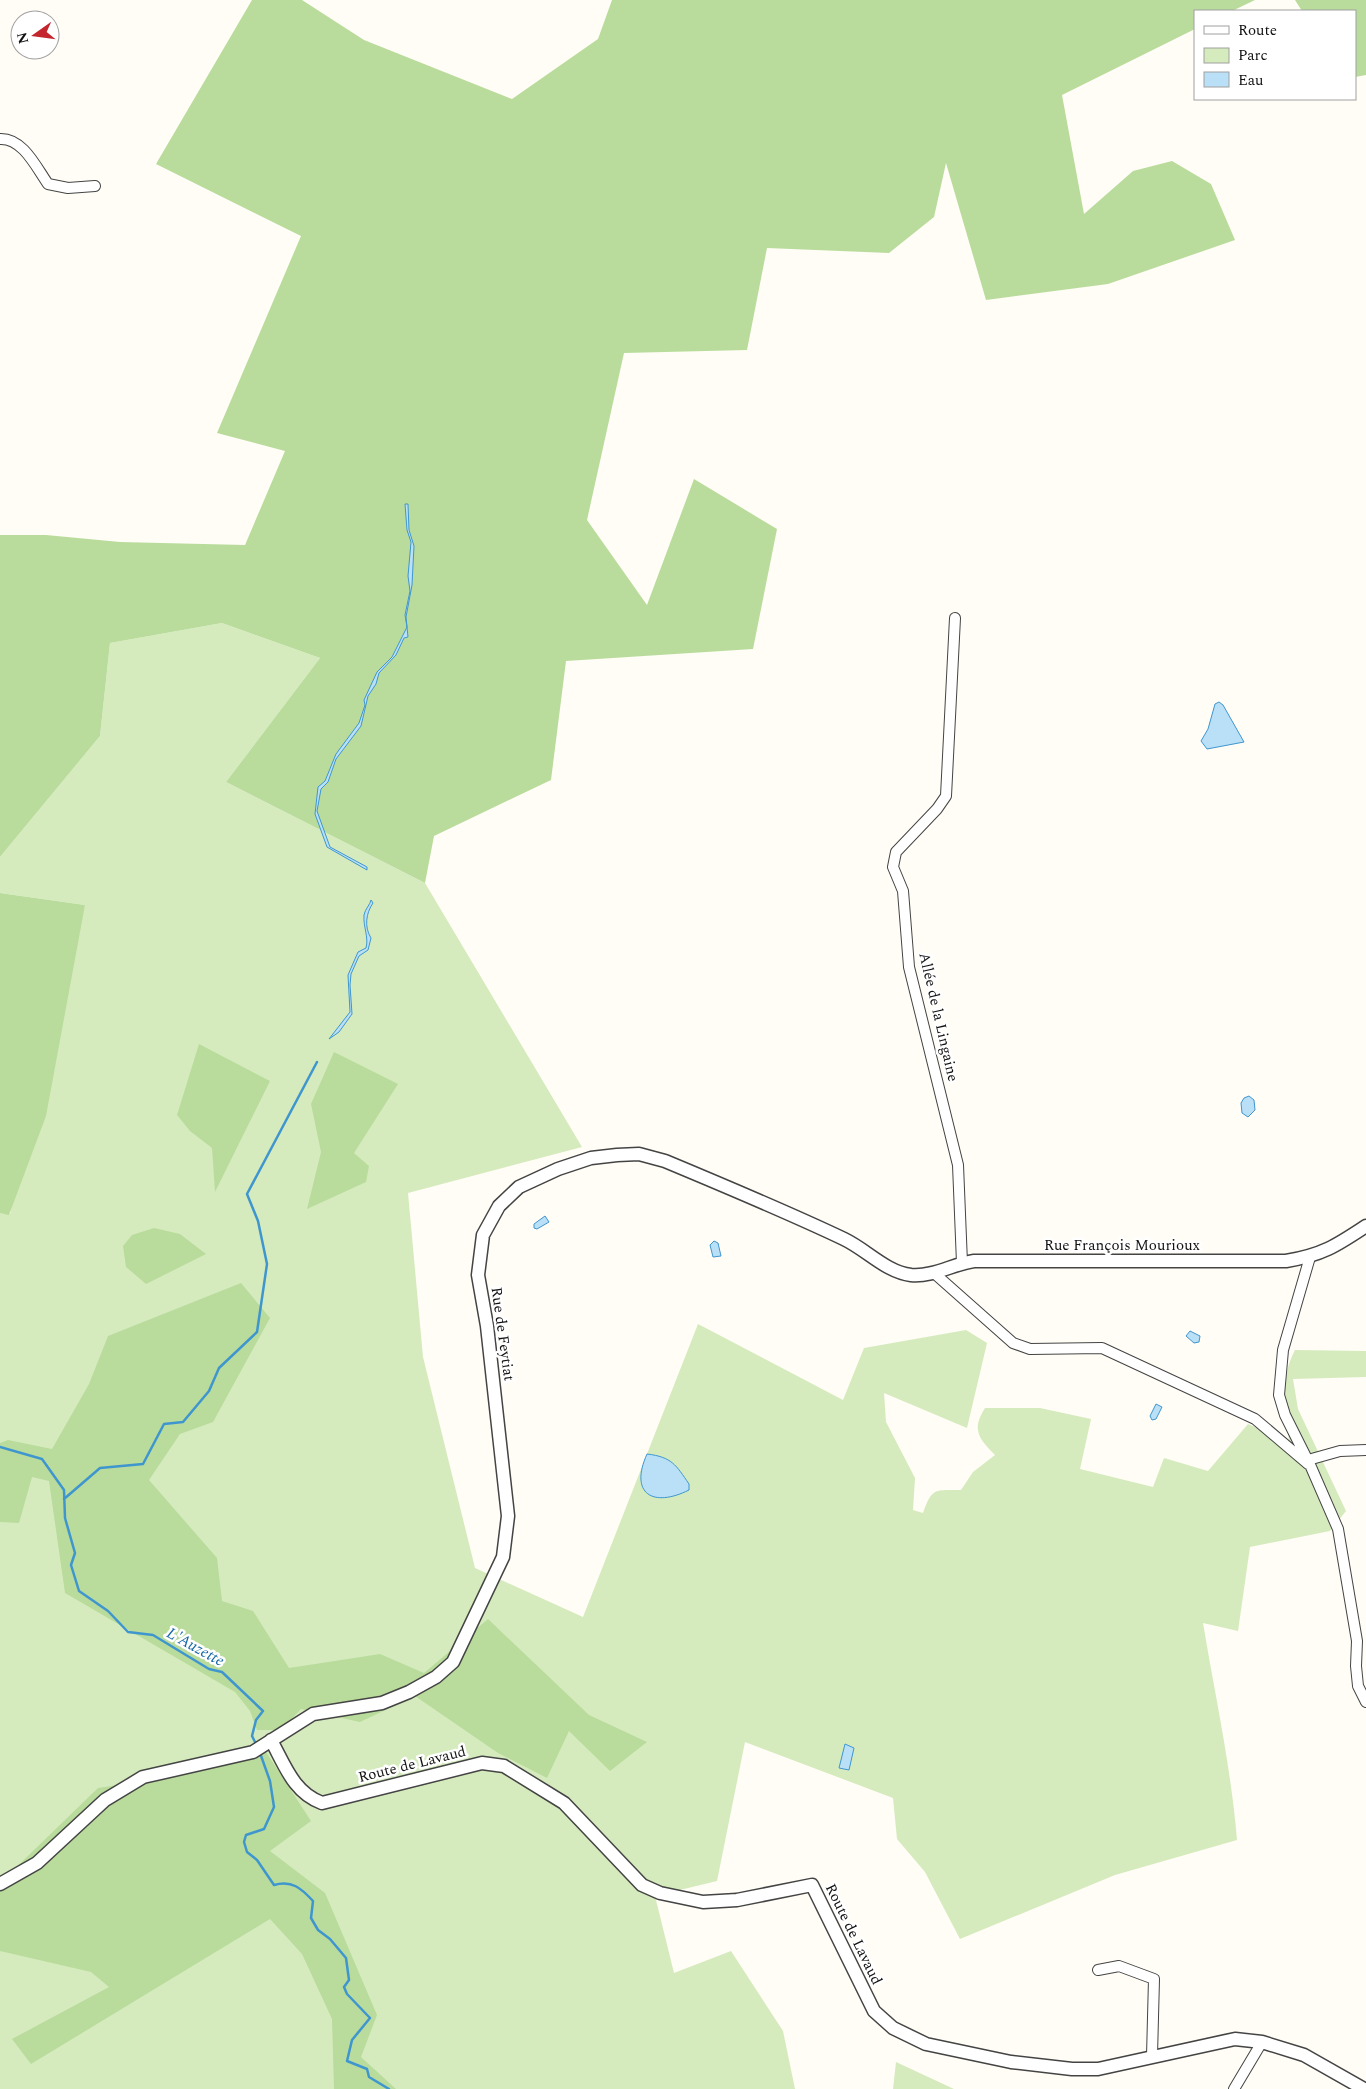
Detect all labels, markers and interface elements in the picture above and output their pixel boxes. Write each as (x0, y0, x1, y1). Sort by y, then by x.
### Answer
north arrow (10, 10, 60, 60)
legend (1194, 10, 1356, 100)
text: Route (1238, 19, 1277, 42)
text: N (11, 30, 34, 46)
text: Parc (1238, 44, 1268, 67)
text: Eau (1238, 69, 1264, 92)
street label: Allée de la Lingaine (912, 950, 965, 1084)
street label: Rue François Mourioux (1044, 1234, 1201, 1257)
street label: Rue de Feytiat (485, 1286, 520, 1383)
water label: L'Auzette (162, 1621, 229, 1673)
street label: Route de Lavaud (356, 1740, 468, 1789)
street label: Route de Lavaud (819, 1880, 888, 1989)

